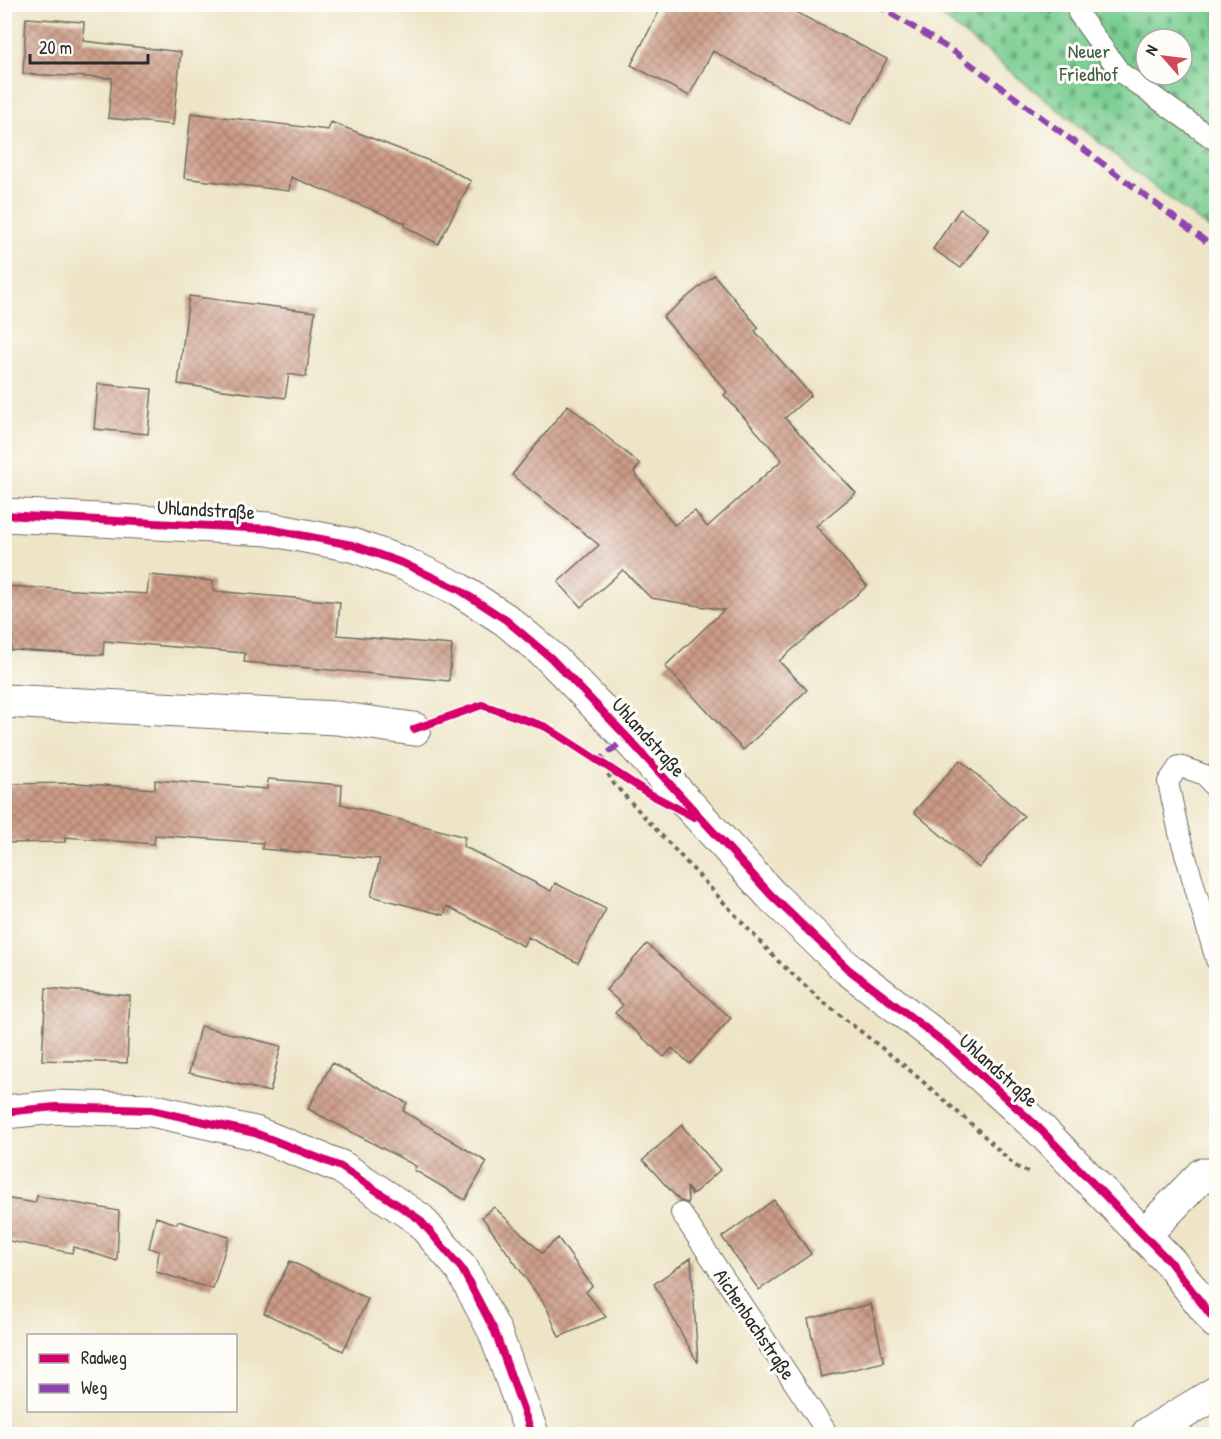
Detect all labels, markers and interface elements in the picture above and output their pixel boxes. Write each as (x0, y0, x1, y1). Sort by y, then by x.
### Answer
scale bar (30, 27, 148, 65)
north arrow (1134, 27, 1194, 87)
text: 20 m (39, 35, 72, 60)
park label: Neuer Friedhof (1058, 37, 1119, 87)
text: N (1139, 41, 1163, 59)
street label: Uhlandstraße (156, 493, 256, 525)
street label: Uhlandstraße (606, 692, 692, 782)
street label: Uhlandstraße (954, 1027, 1044, 1113)
street label: Aichenbachstraße (708, 1263, 802, 1385)
legend (27, 1334, 237, 1412)
text: Radweg (81, 1345, 127, 1370)
text: Weg (81, 1375, 107, 1400)

